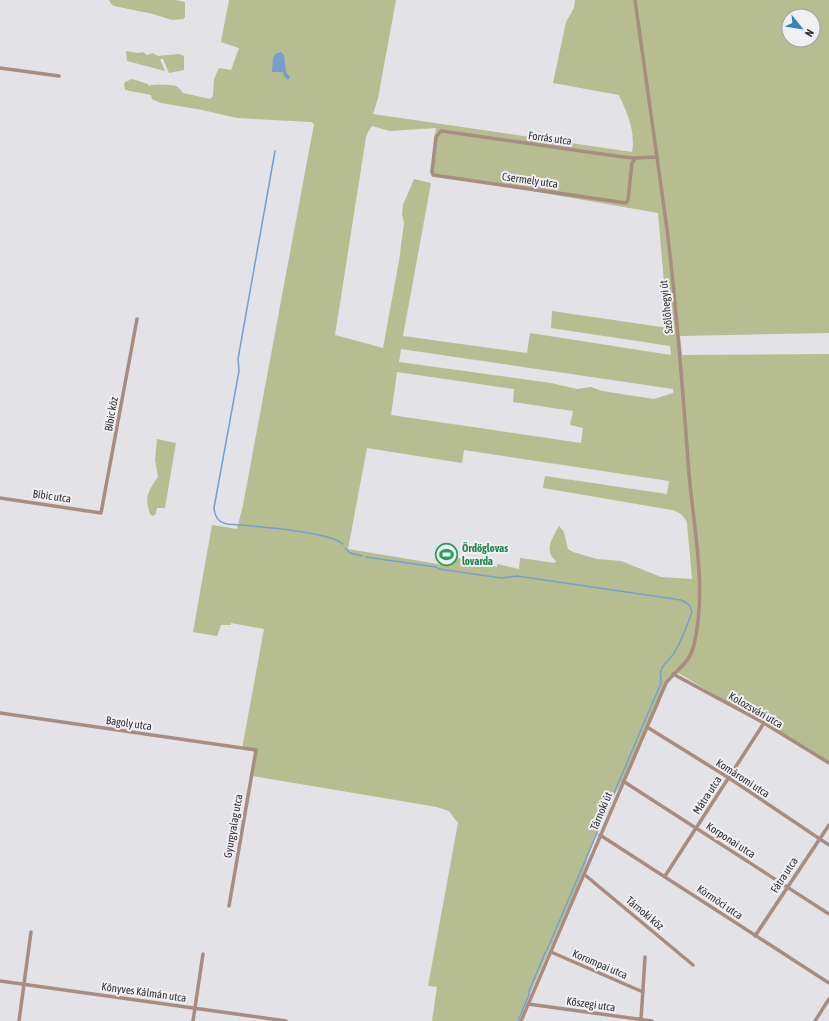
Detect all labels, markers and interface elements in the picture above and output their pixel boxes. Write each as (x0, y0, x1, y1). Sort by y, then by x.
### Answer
north arrow (781, 8, 821, 48)
text: N (803, 27, 816, 39)
street label: Forrás utca (528, 129, 572, 147)
street label: Csermely utca (501, 170, 559, 190)
street label: Szőlőhegyi út (657, 280, 675, 334)
street label: Bíbic köz (102, 396, 120, 432)
street label: Bíbic utca (32, 487, 72, 505)
sports icon: Ördöglovas lovarda (433, 541, 459, 567)
place label: Ördöglovas lovarda (462, 541, 508, 567)
street label: Kolozsvári utca (727, 690, 785, 730)
street label: Bagoly utca (105, 714, 153, 732)
street label: Komáromi utca (714, 756, 772, 800)
street label: Mátra utca (690, 774, 724, 816)
street label: Tárnoki út (588, 790, 614, 832)
street label: Gyurgyalag utca (221, 793, 245, 859)
street label: Korponai utca (704, 820, 758, 860)
street label: Fátra utca (768, 855, 800, 895)
street label: Körmöci utca (695, 882, 745, 922)
street label: Tárnoki köz (624, 894, 666, 932)
street label: Korompai utca (571, 947, 629, 981)
street label: Könyves Kálmán utca (101, 980, 187, 1004)
street label: Kőszegi utca (566, 995, 616, 1013)

